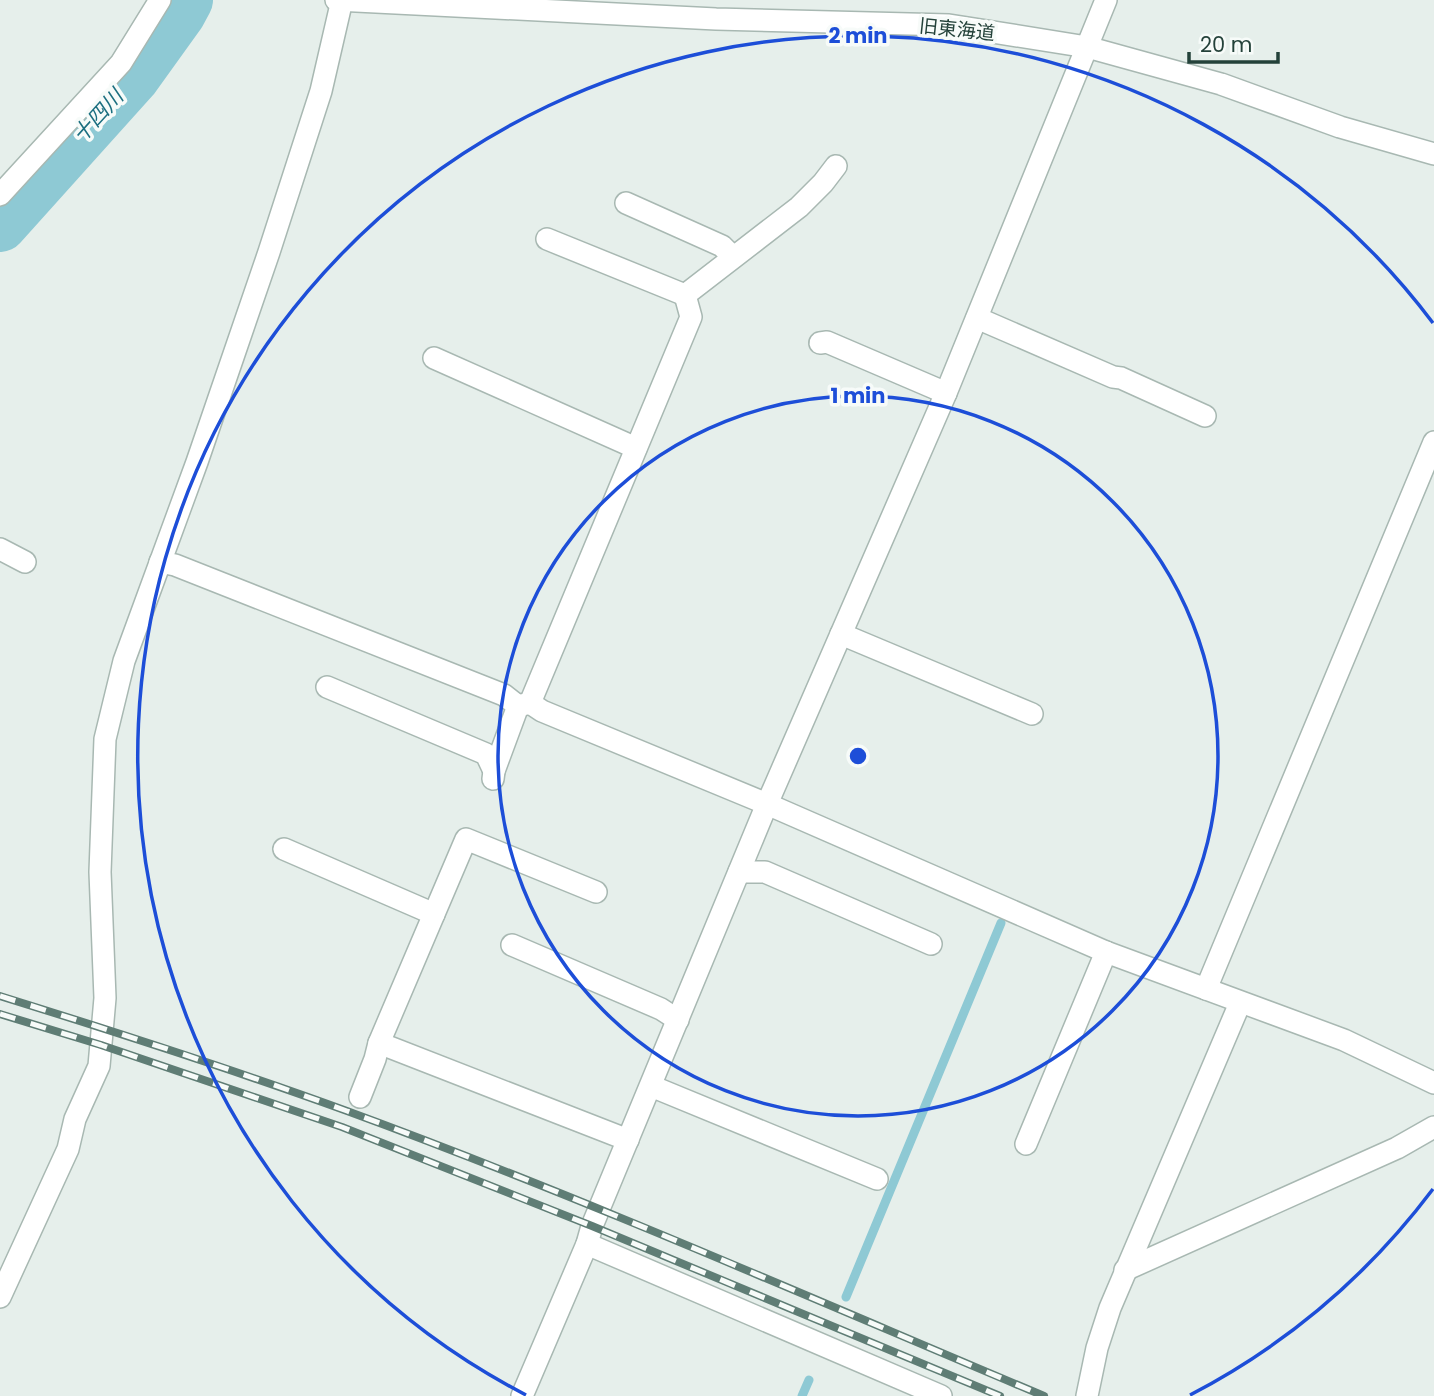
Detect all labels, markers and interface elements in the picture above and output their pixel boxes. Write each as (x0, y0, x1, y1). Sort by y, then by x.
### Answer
street label: 旧東海道 (918, 12, 996, 47)
text: 2 min (828, 21, 888, 50)
scale bar (1189, 21, 1278, 65)
text: 20 m (1200, 30, 1253, 59)
water label: 十四川 (66, 81, 131, 149)
text: 1 min (831, 381, 885, 410)
centre of rings (846, 744, 870, 768)

